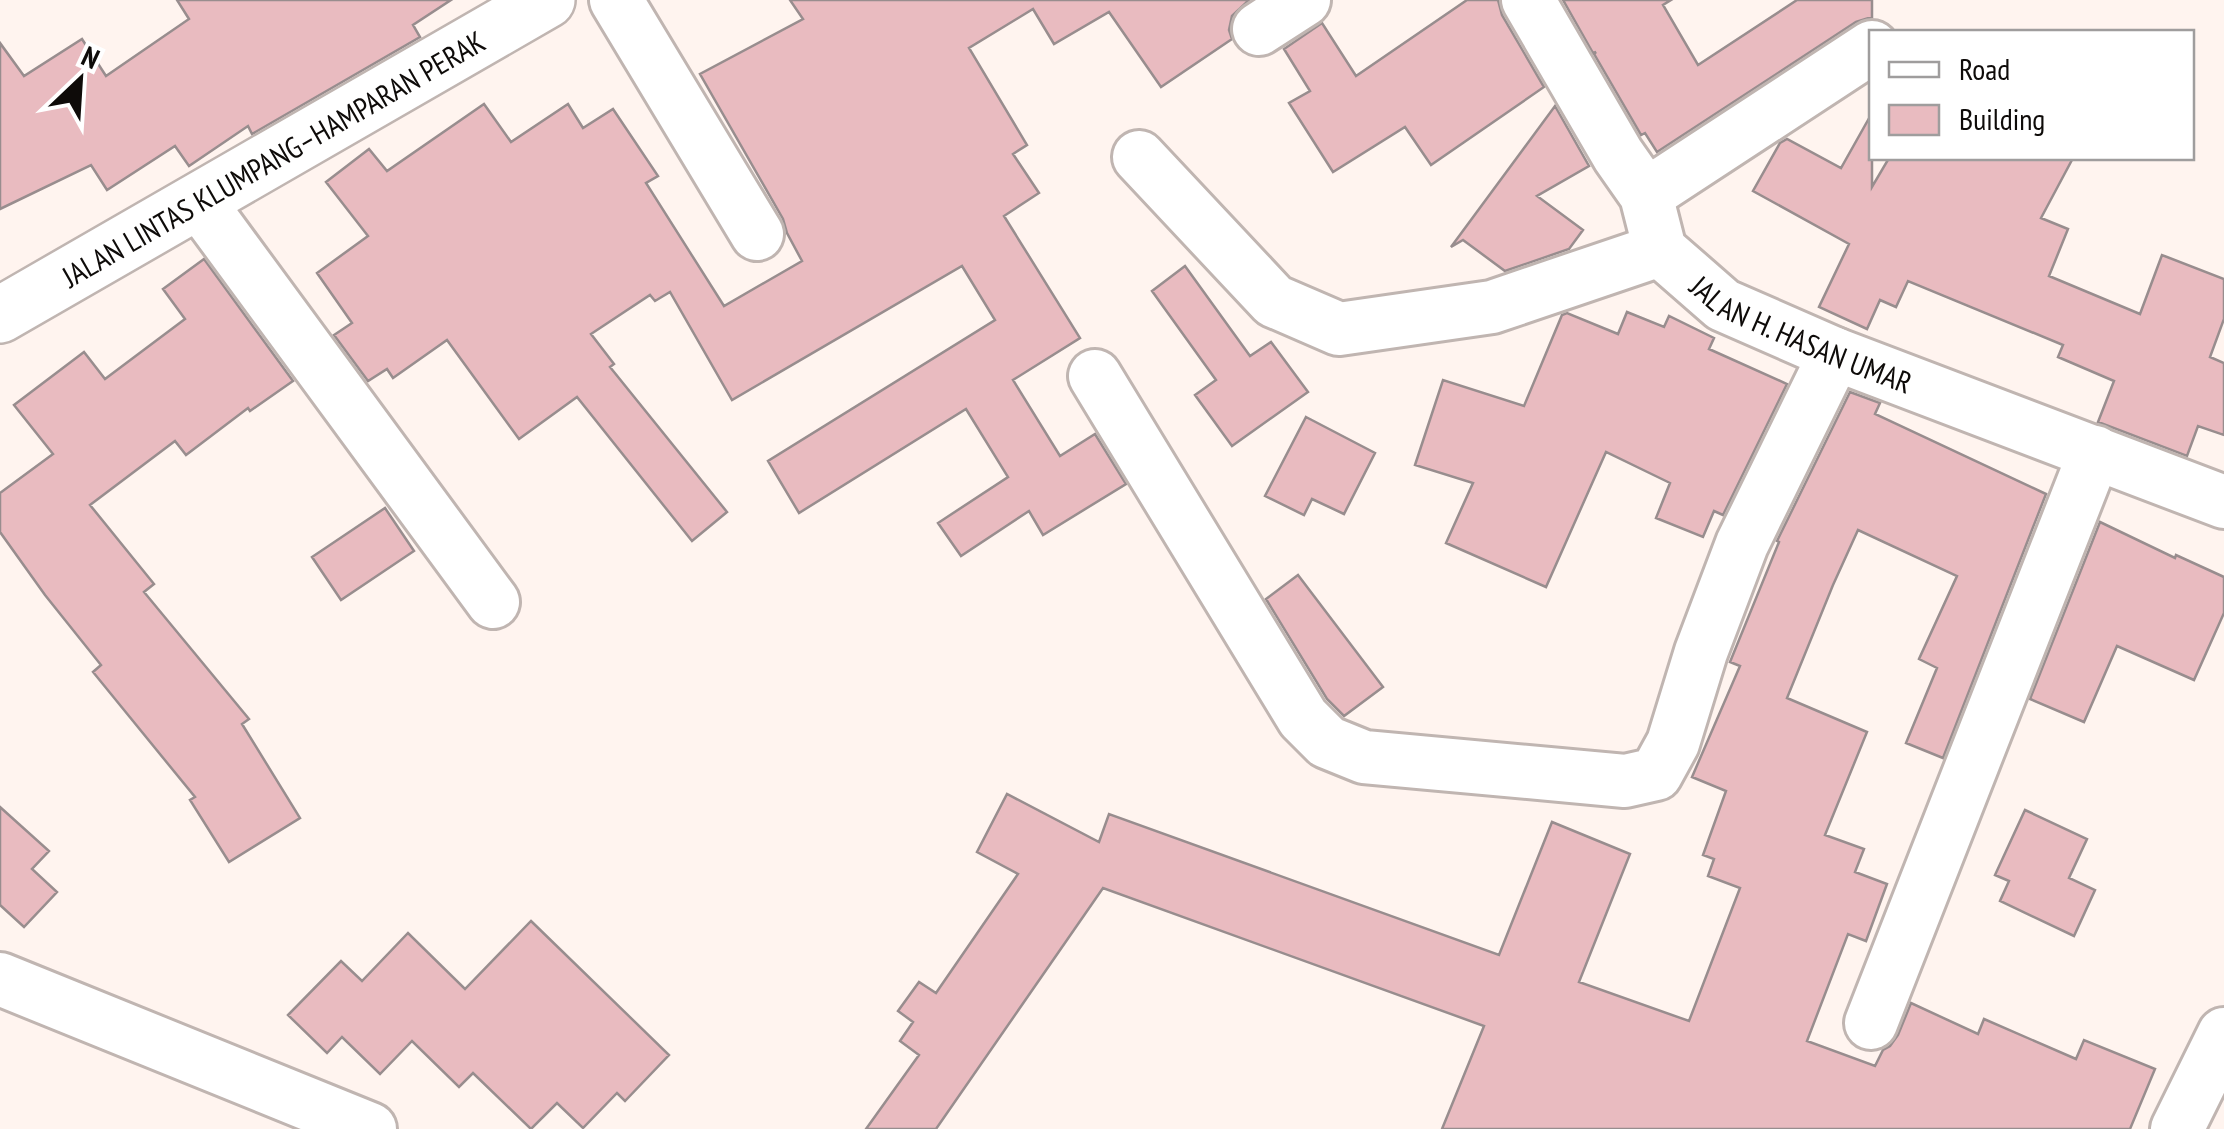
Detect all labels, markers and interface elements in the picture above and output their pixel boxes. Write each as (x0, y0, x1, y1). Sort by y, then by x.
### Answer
street label: JALAN LINTAS KLUMPANG–HAMPARAN PERAK (57, 22, 491, 294)
north arrow (30, 30, 130, 130)
legend (1869, 30, 2194, 160)
text: Road (1959, 49, 2010, 88)
text: Building (1959, 99, 2045, 138)
street label: JALAN H. HASAN UMAR (1682, 266, 1918, 401)

